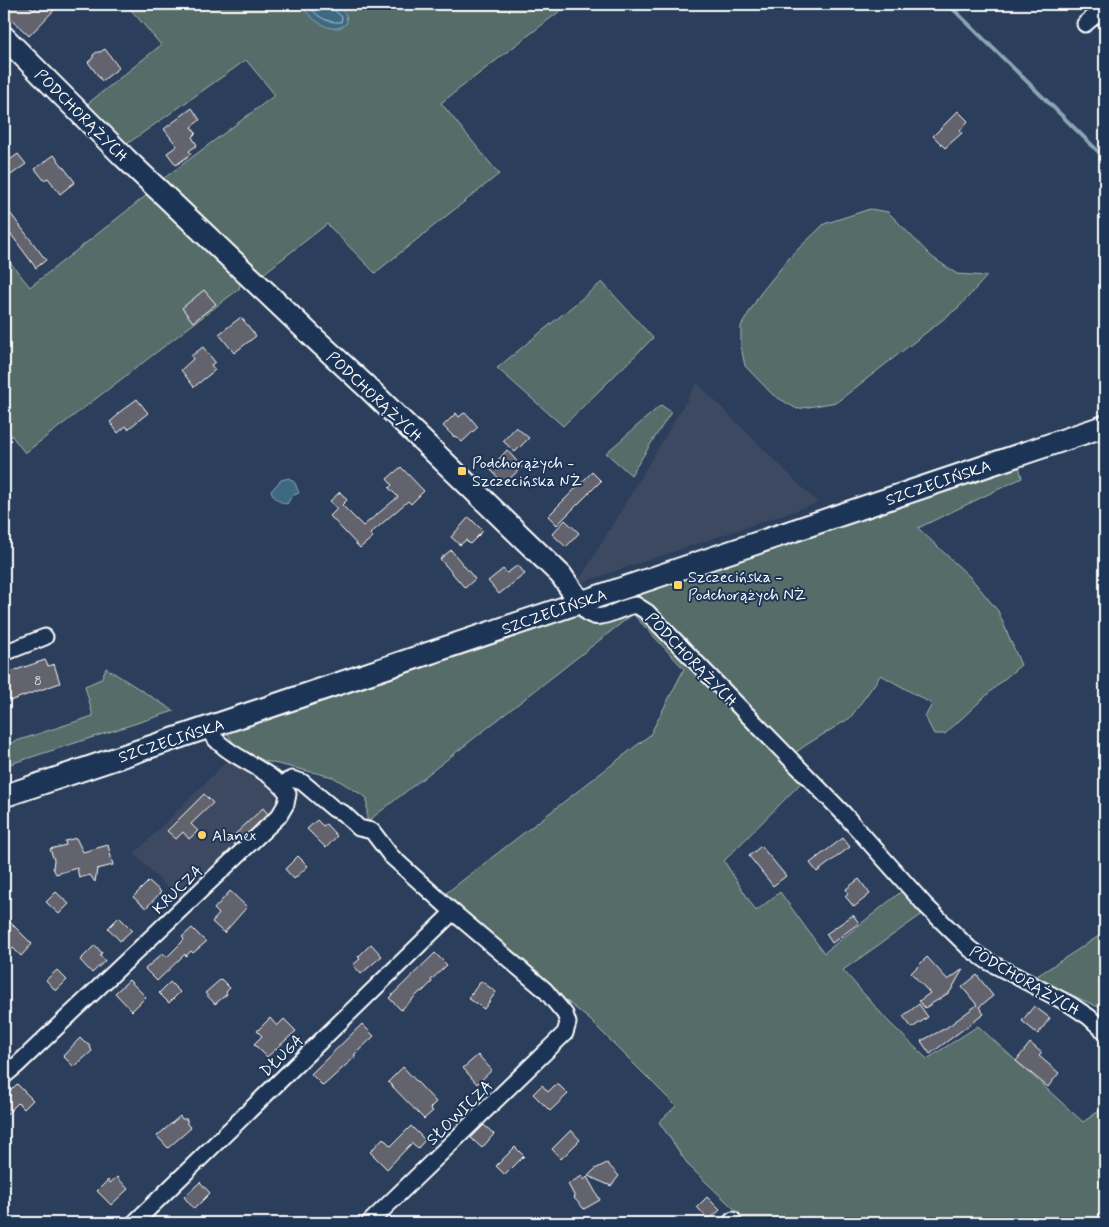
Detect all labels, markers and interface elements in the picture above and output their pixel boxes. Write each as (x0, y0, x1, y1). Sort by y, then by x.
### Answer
street label: PODCHORĄŻYCH (30, 65, 132, 168)
street label: PODCHORĄŻYCH (322, 347, 427, 447)
place label: Podchorążych - Szczecińska NŻ (472, 453, 582, 492)
street label: SZCZECIŃSKA (883, 456, 994, 511)
marker: Podchorążych - Szczecińska NŻ (456, 465, 468, 477)
place label: Szczecińska - Podchorążych NŻ (688, 567, 806, 606)
marker: Szczecińska - Podchorążych NŻ (672, 579, 684, 591)
street label: SZCZECIŃSKA (499, 585, 610, 640)
street label: PODCHORĄŻYCH (640, 608, 742, 712)
house number: 8 (34, 672, 42, 690)
street label: SZCZECIŃSKA (116, 714, 227, 768)
place label: Alanex (212, 826, 256, 847)
marker: Alanex (196, 829, 208, 841)
street label: KRUCZA (148, 861, 208, 919)
street label: PODCHORĄŻYCH (965, 941, 1084, 1022)
street label: DŁUGA (256, 1030, 308, 1082)
street label: SŁOWICZA (422, 1076, 498, 1150)

